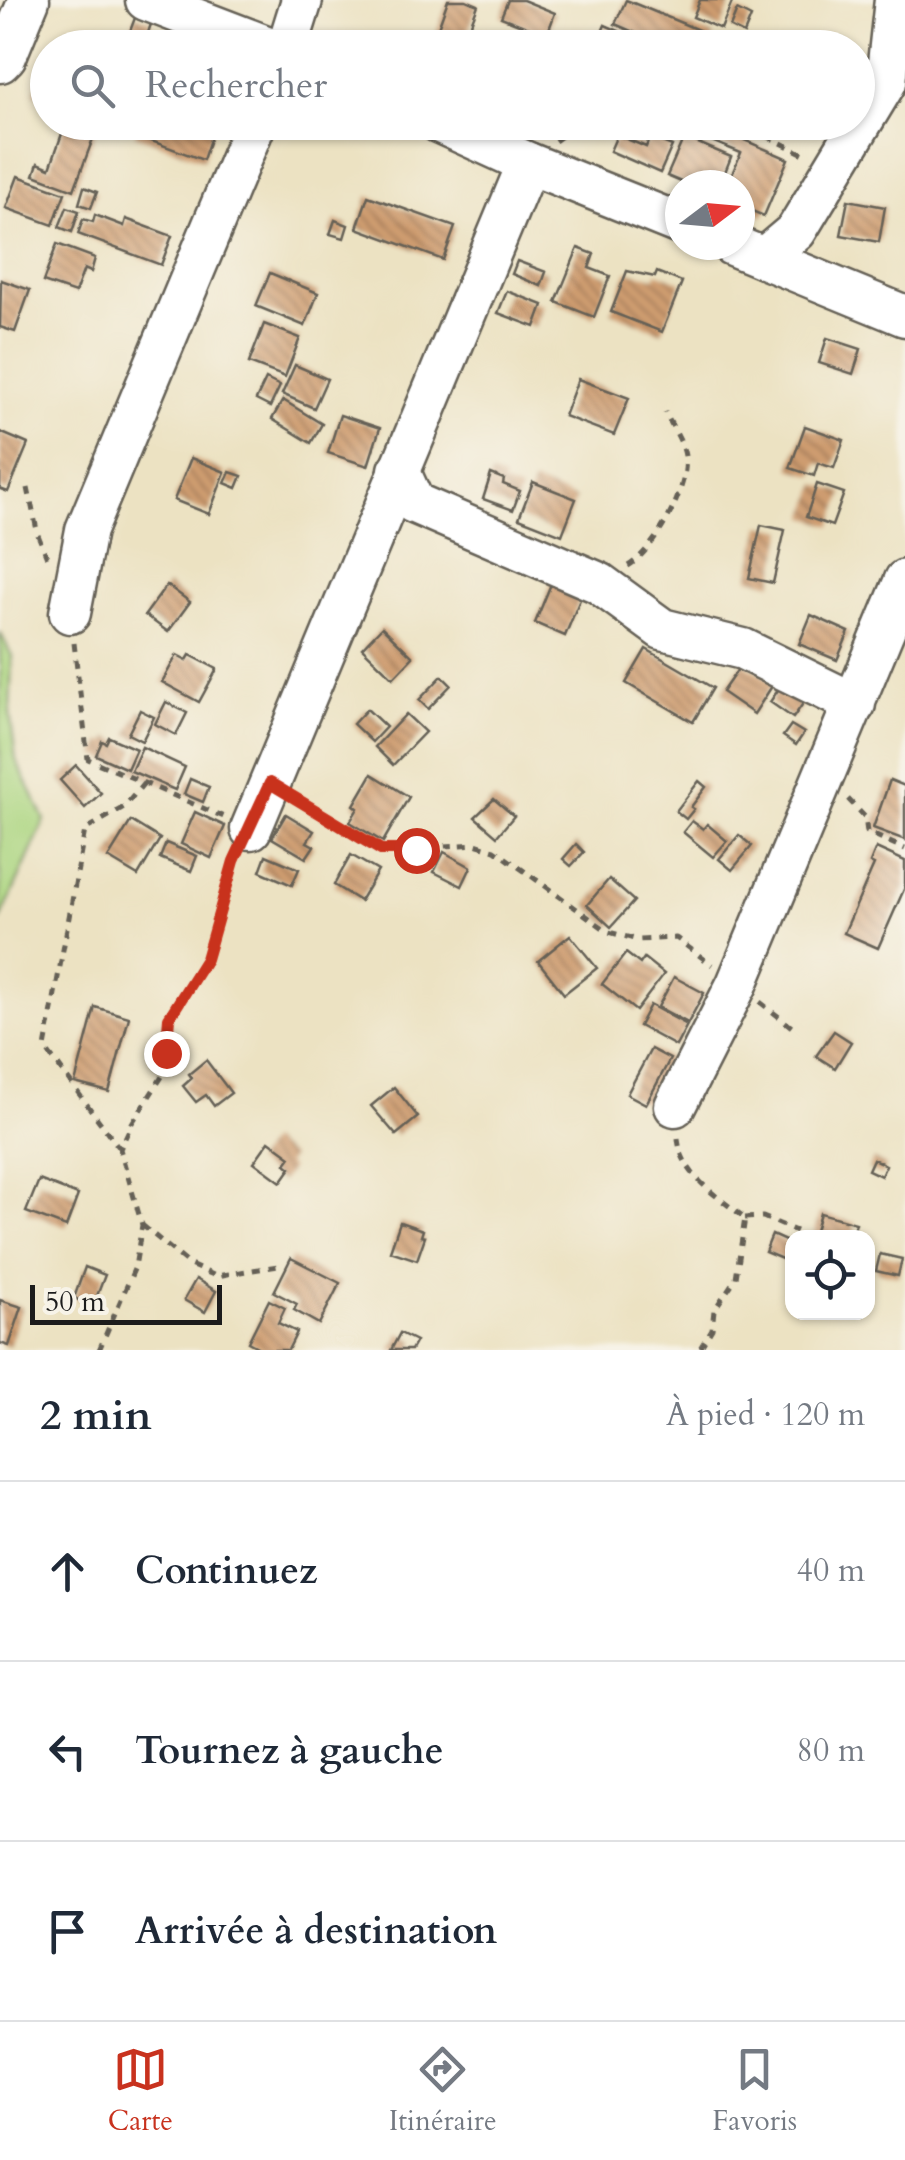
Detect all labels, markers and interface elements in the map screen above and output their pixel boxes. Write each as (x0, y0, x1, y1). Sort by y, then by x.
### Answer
search box (30, 30, 875, 140)
icon: search (65, 58, 120, 113)
text: Rechercher (145, 59, 327, 111)
north arrow (665, 170, 755, 260)
route start (394, 828, 440, 874)
route end (144, 1031, 190, 1077)
map controls (785, 1230, 875, 1320)
button: locate (785, 1230, 875, 1320)
scale bar (30, 1280, 222, 1324)
text: 50 m (45, 1283, 105, 1321)
text: 2 min (40, 1387, 152, 1444)
text: À pied · 120 m (666, 1393, 865, 1437)
icon: ahead (40, 1544, 95, 1599)
text: Continuez (135, 1545, 318, 1597)
text: 40 m (797, 1549, 865, 1593)
icon: left (40, 1724, 95, 1779)
text: Tournez à gauche (135, 1725, 444, 1777)
text: 80 m (797, 1729, 865, 1773)
icon: arrive (40, 1904, 95, 1959)
text: Arrivée à destination (135, 1905, 497, 1957)
tab: Carte (108, 2042, 173, 2140)
tab: Itinéraire (389, 2042, 497, 2140)
tab: Favoris (712, 2042, 797, 2140)

